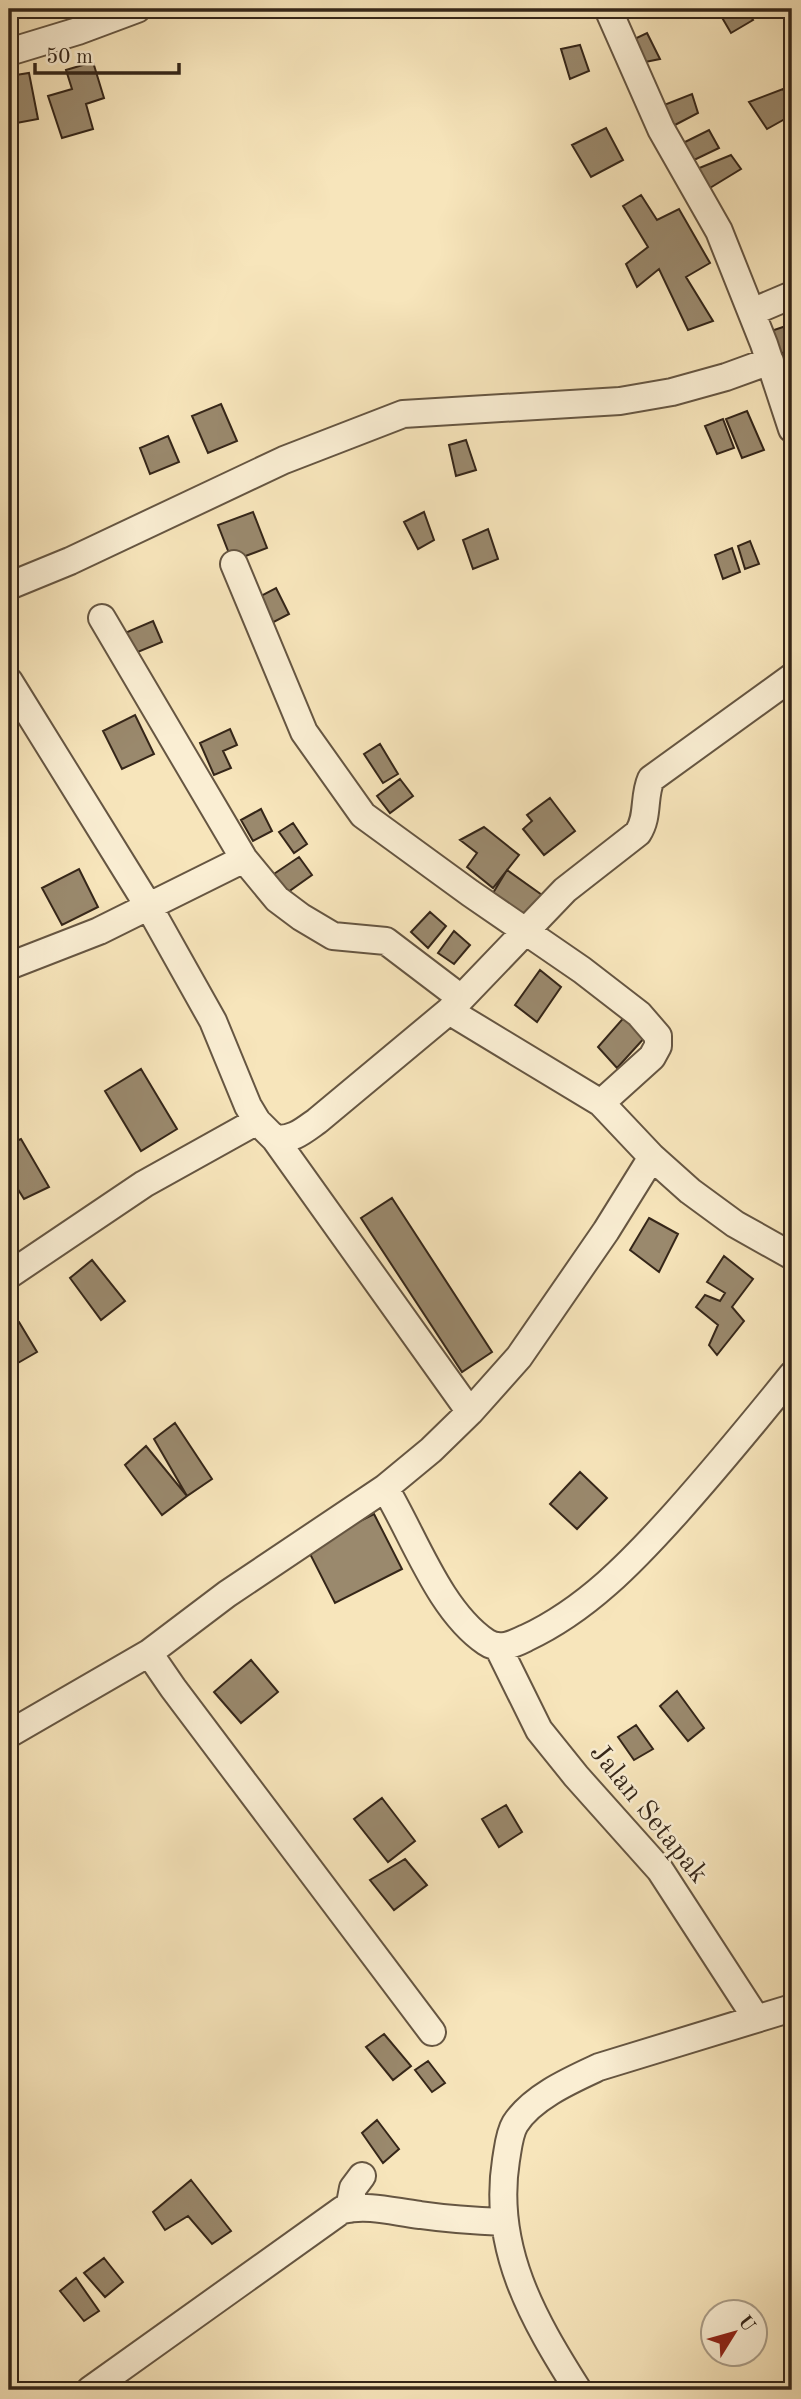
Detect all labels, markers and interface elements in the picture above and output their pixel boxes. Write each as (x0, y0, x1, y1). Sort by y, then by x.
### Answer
scale bar (35, 32, 178, 76)
text: 50 m (46, 47, 93, 68)
street label: Jalan Setapak (584, 1739, 712, 1889)
north arrow (700, 2298, 770, 2368)
text: U (733, 2313, 758, 2336)

